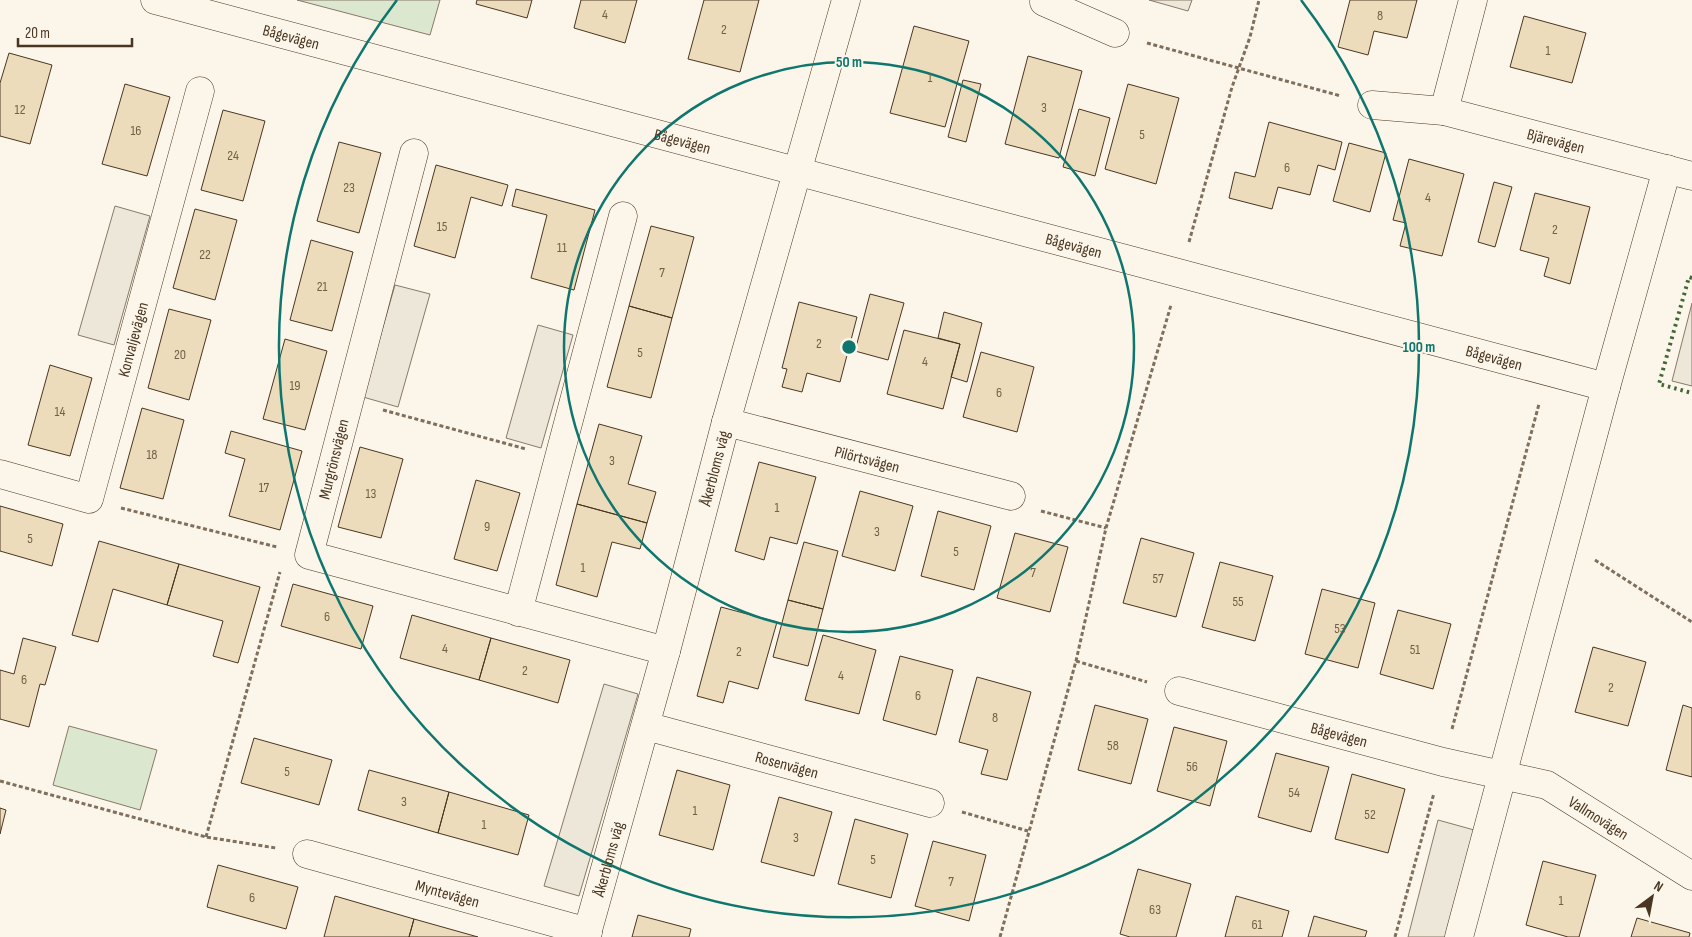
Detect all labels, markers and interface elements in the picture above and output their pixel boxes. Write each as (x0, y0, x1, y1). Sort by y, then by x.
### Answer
house number: 4 (602, 6, 608, 23)
house number: 8 (1377, 7, 1383, 24)
scale bar (18, 15, 131, 47)
street label: Bågevägen (261, 21, 321, 54)
house number: 2 (721, 21, 727, 38)
text: 20 m (25, 24, 50, 43)
house number: 1 (1546, 42, 1551, 59)
text: 50 m (836, 53, 862, 72)
house number: 1 (928, 69, 933, 86)
house number: 3 (1041, 99, 1047, 116)
house number: 12 (15, 101, 26, 118)
house number: 16 (130, 122, 142, 139)
street label: Bjärevägen (1525, 125, 1586, 158)
street label: Bågevägen (652, 126, 713, 159)
house number: 5 (1139, 126, 1145, 143)
house number: 24 (227, 147, 239, 164)
house number: 6 (1284, 159, 1290, 176)
house number: 23 (343, 179, 355, 196)
house number: 4 (1425, 189, 1431, 206)
house number: 15 (437, 218, 448, 235)
house number: 2 (1552, 221, 1558, 238)
street label: Bågevägen (1043, 230, 1104, 263)
house number: 11 (557, 239, 567, 256)
house number: 22 (199, 246, 211, 263)
house number: 7 (659, 264, 665, 281)
house number: 21 (317, 278, 327, 295)
street label: Konvaljevägen (115, 300, 153, 379)
house number: 2 (816, 335, 822, 352)
centre of rings (840, 338, 858, 356)
text: 100 m (1403, 338, 1435, 357)
street label: Bågevägen (1463, 342, 1524, 375)
house number: 5 (637, 344, 643, 361)
house number: 20 (174, 346, 186, 363)
house number: 4 (922, 353, 928, 370)
house number: 19 (289, 377, 301, 394)
house number: 6 (996, 384, 1002, 401)
house number: 14 (55, 403, 66, 420)
street label: Murgrönsvägen (315, 417, 354, 501)
street label: Åkerbloms väg (696, 429, 734, 509)
street label: Pilörtsvägen (832, 443, 901, 478)
house number: 18 (146, 446, 158, 463)
house number: 3 (609, 452, 615, 469)
house number: 17 (259, 479, 270, 496)
house number: 13 (366, 485, 377, 502)
house number: 1 (775, 499, 780, 516)
house number: 9 (484, 518, 490, 535)
house number: 3 (874, 523, 880, 540)
house number: 5 (27, 530, 33, 547)
house number: 5 (953, 543, 959, 560)
house number: 1 (581, 559, 586, 576)
house number: 7 (1030, 564, 1036, 581)
house number: 57 (1152, 570, 1164, 587)
house number: 55 (1232, 593, 1244, 610)
house number: 6 (324, 608, 330, 625)
house number: 53 (1334, 620, 1346, 637)
house number: 4 (442, 640, 448, 657)
house number: 51 (1410, 641, 1420, 658)
house number: 2 (736, 643, 742, 660)
house number: 2 (522, 662, 528, 679)
house number: 4 (838, 667, 844, 684)
house number: 6 (21, 671, 27, 688)
house number: 2 (1608, 679, 1614, 696)
house number: 6 (915, 687, 921, 704)
house number: 8 (992, 709, 998, 726)
street label: Bågevägen (1309, 719, 1369, 752)
house number: 58 (1107, 737, 1119, 754)
street label: Rosenvägen (753, 748, 820, 783)
house number: 56 (1186, 758, 1198, 775)
house number: 5 (284, 763, 290, 780)
house number: 54 (1288, 784, 1300, 801)
house number: 3 (401, 793, 407, 810)
street label: Vallmovägen (1564, 793, 1632, 845)
house number: 1 (693, 802, 698, 819)
house number: 52 (1364, 806, 1376, 823)
house number: 1 (482, 816, 487, 833)
street label: Åkerbloms väg (589, 820, 629, 900)
house number: 3 (793, 829, 799, 846)
house number: 5 (870, 851, 876, 868)
north arrow (1627, 872, 1677, 922)
house number: 7 (948, 873, 954, 890)
street label: Myntevägen (413, 877, 481, 912)
text: N (1651, 877, 1666, 896)
house number: 6 (249, 889, 255, 906)
house number: 1 (1559, 892, 1564, 909)
house number: 63 (1149, 901, 1161, 918)
house number: 61 (1251, 916, 1263, 933)

